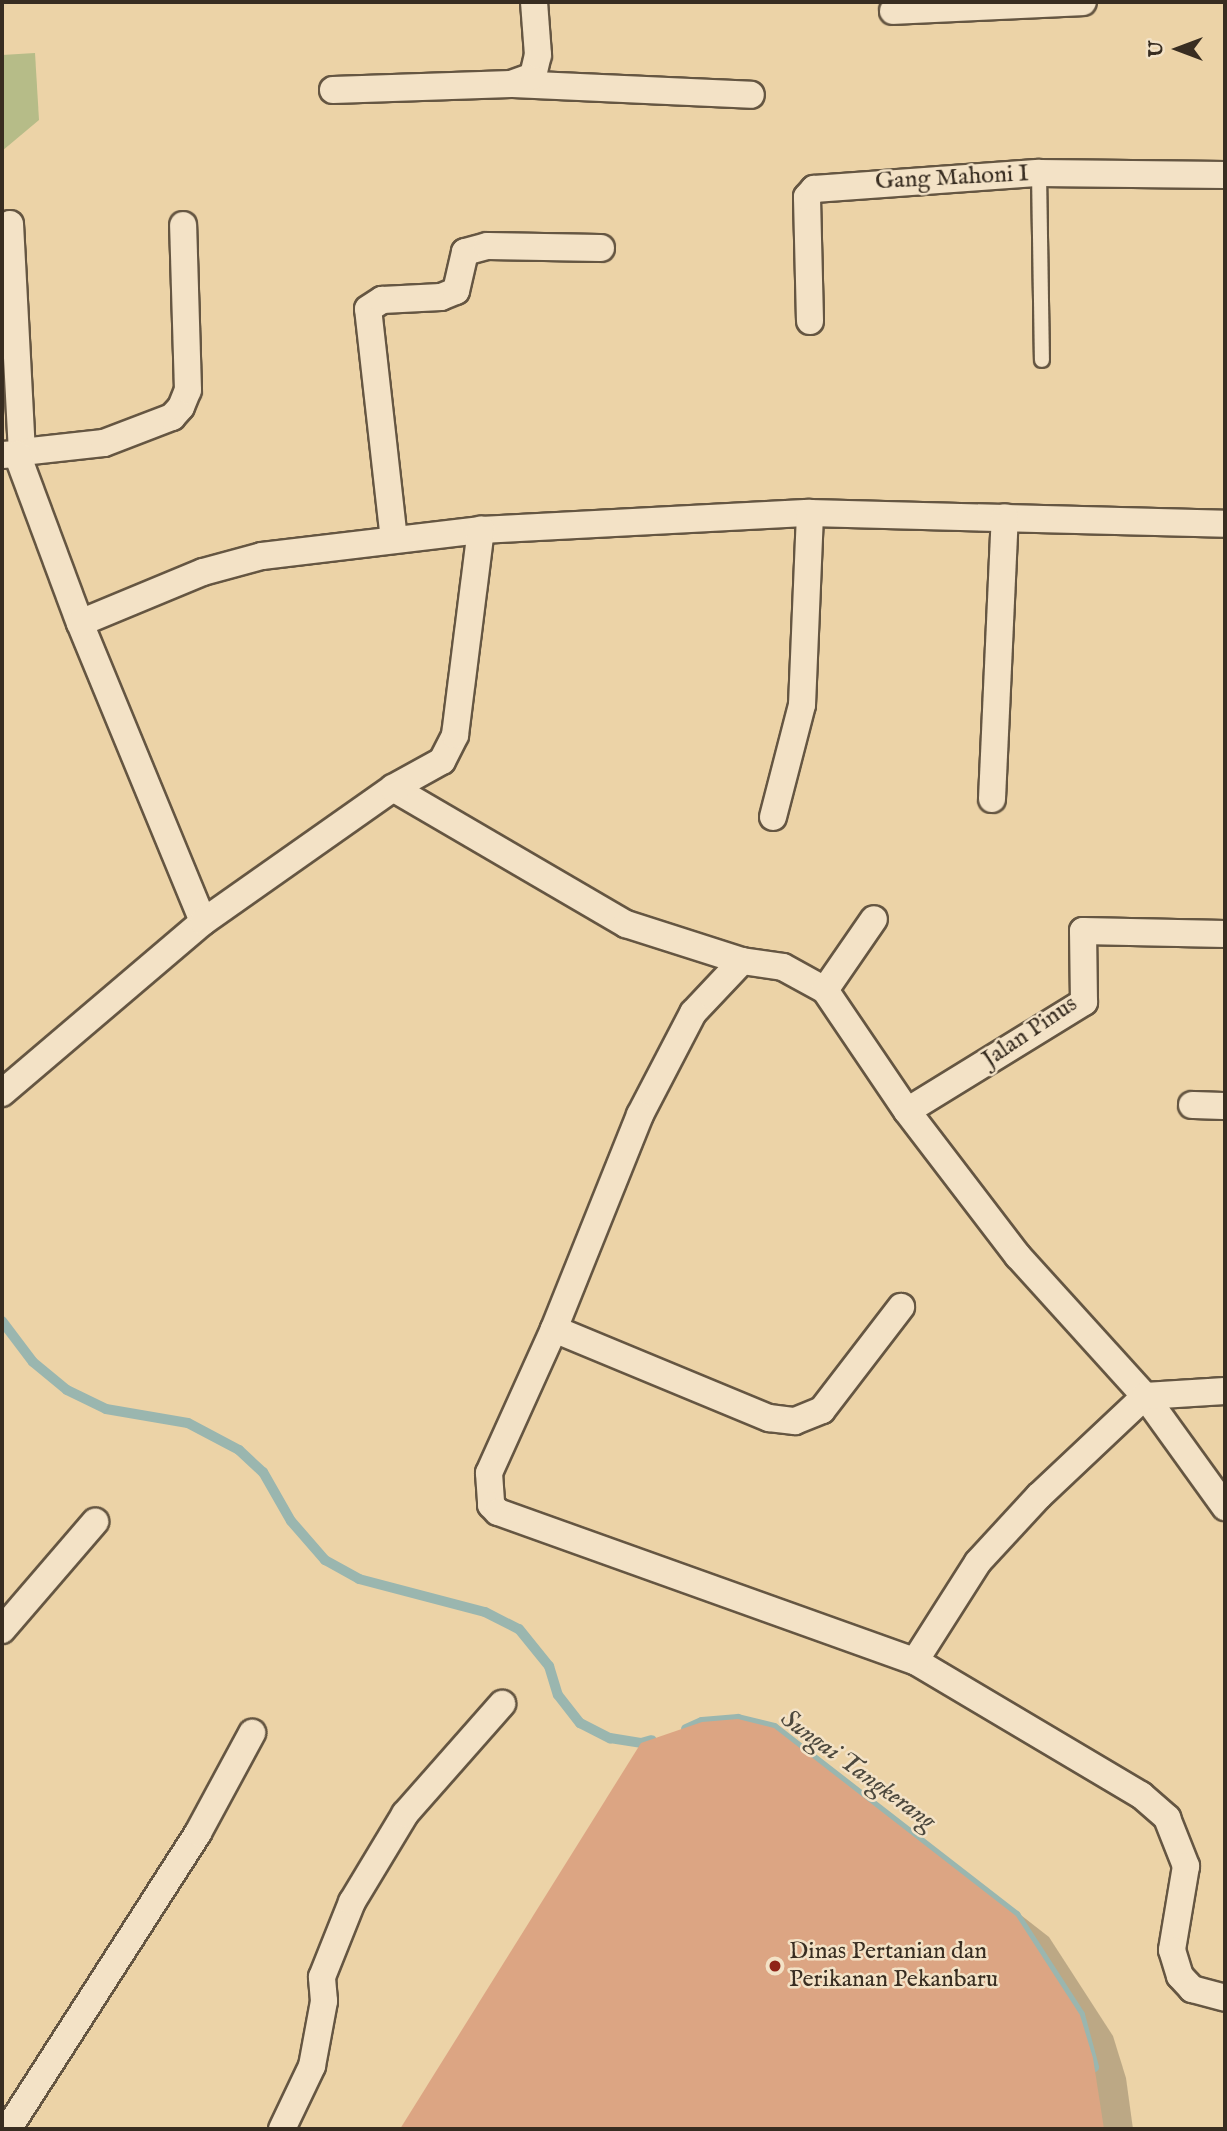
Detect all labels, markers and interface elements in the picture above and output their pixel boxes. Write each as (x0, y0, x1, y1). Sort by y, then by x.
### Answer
north arrow (1143, 14, 1213, 84)
text: U (1145, 41, 1169, 57)
street label: Gang Mahoni I (874, 160, 1030, 196)
street label: Jalan Pinus (977, 990, 1083, 1074)
water label: Sungai Tangkerang (774, 1703, 942, 1837)
place label: Dinas Pertanian dan Perikanan Pekanbaru (789, 1938, 998, 1994)
marker: Dinas Pertanian dan Perikanan Pekanbaru (767, 1958, 783, 1974)

